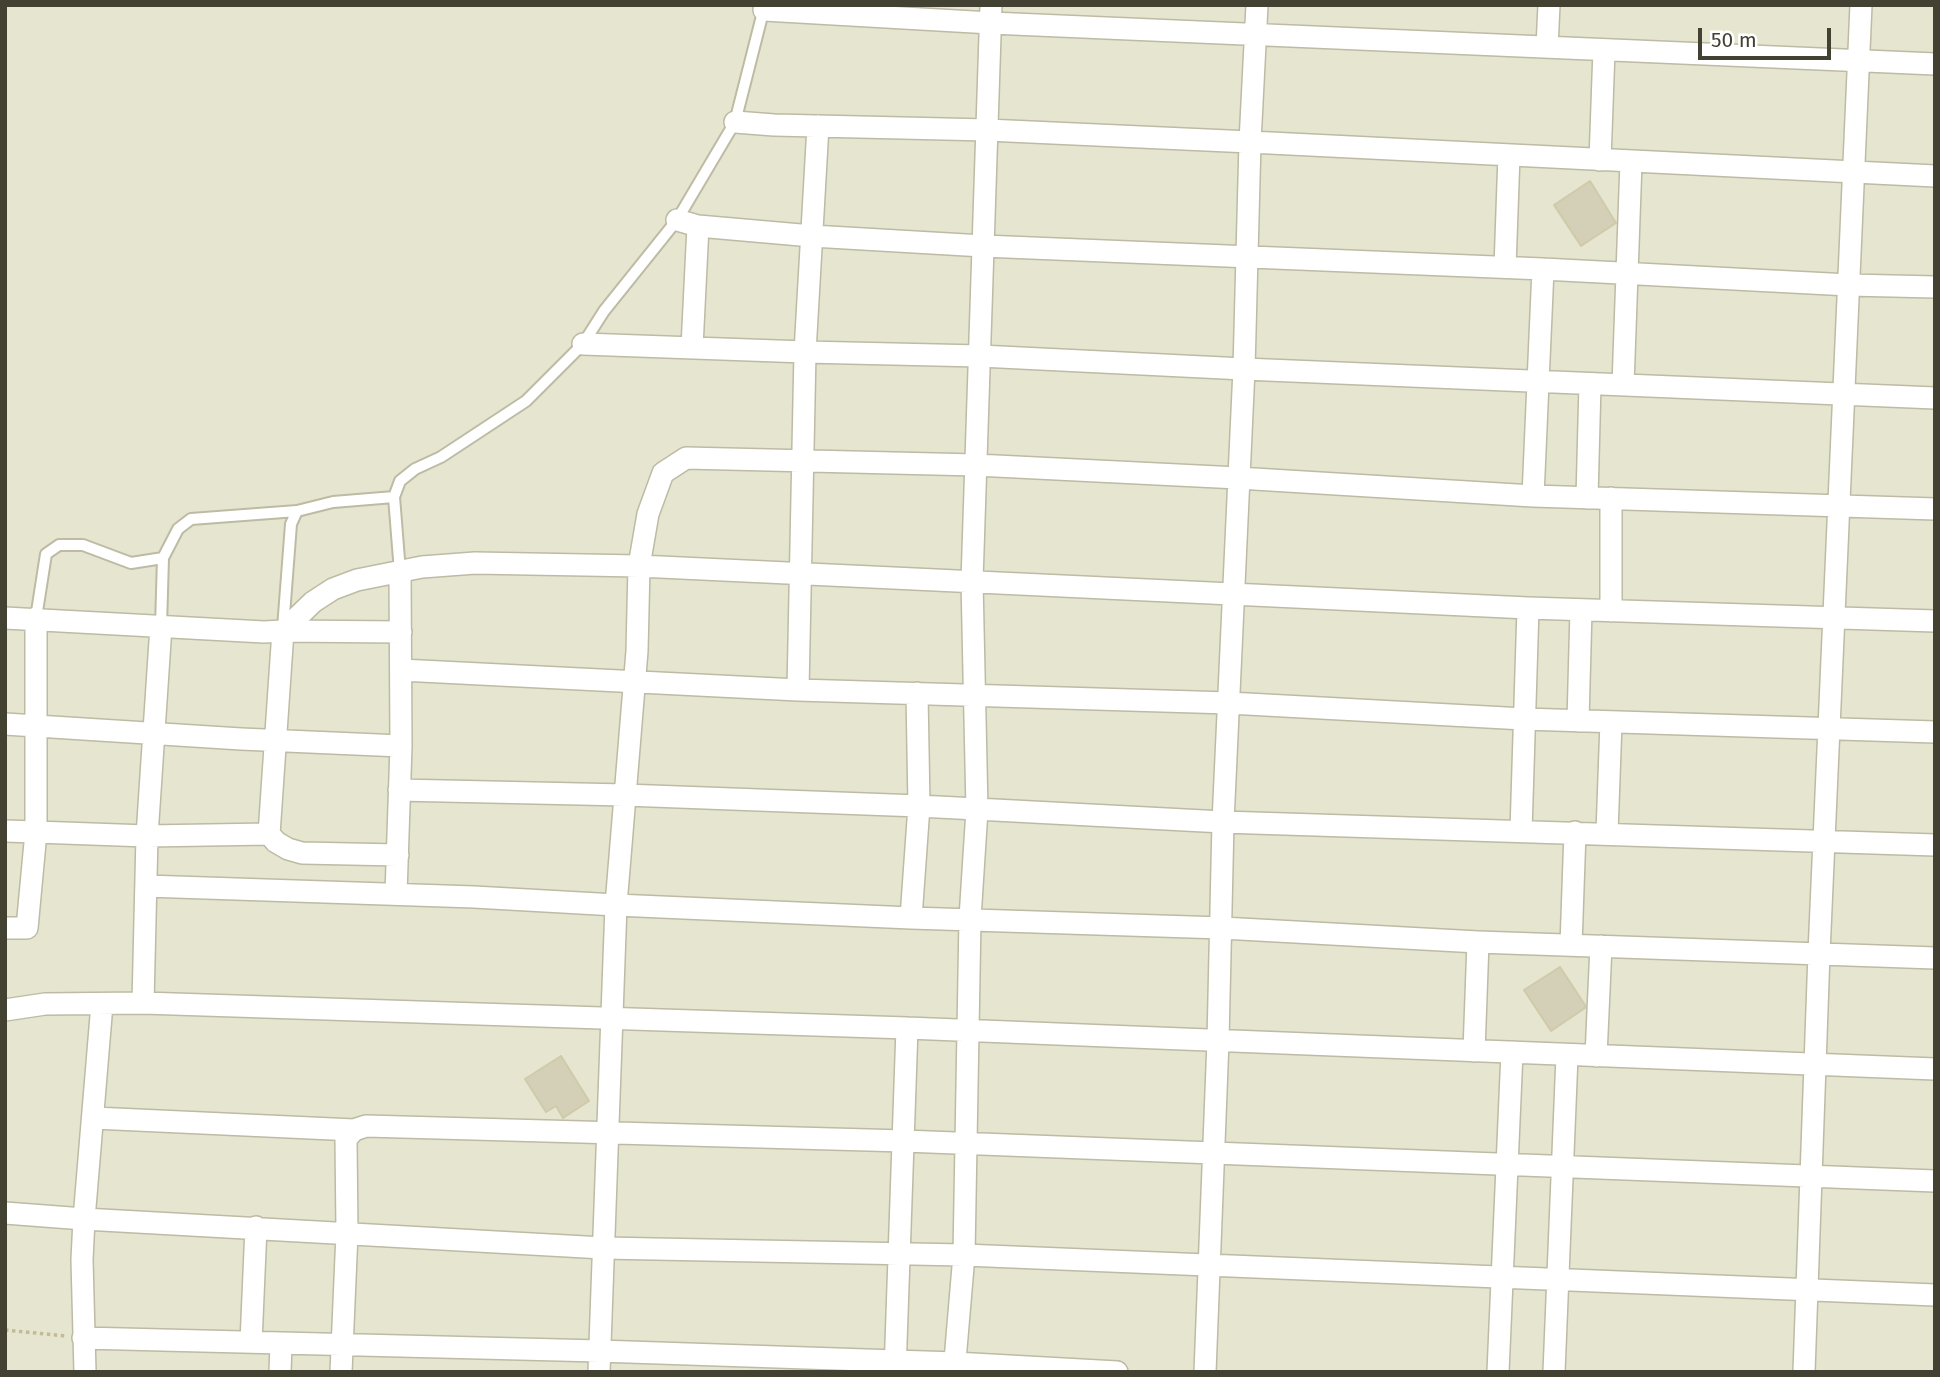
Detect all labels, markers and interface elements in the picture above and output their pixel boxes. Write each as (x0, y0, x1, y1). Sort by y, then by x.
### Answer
scale bar (1702, 14, 1835, 58)
text: 50 m (1711, 27, 1757, 53)

